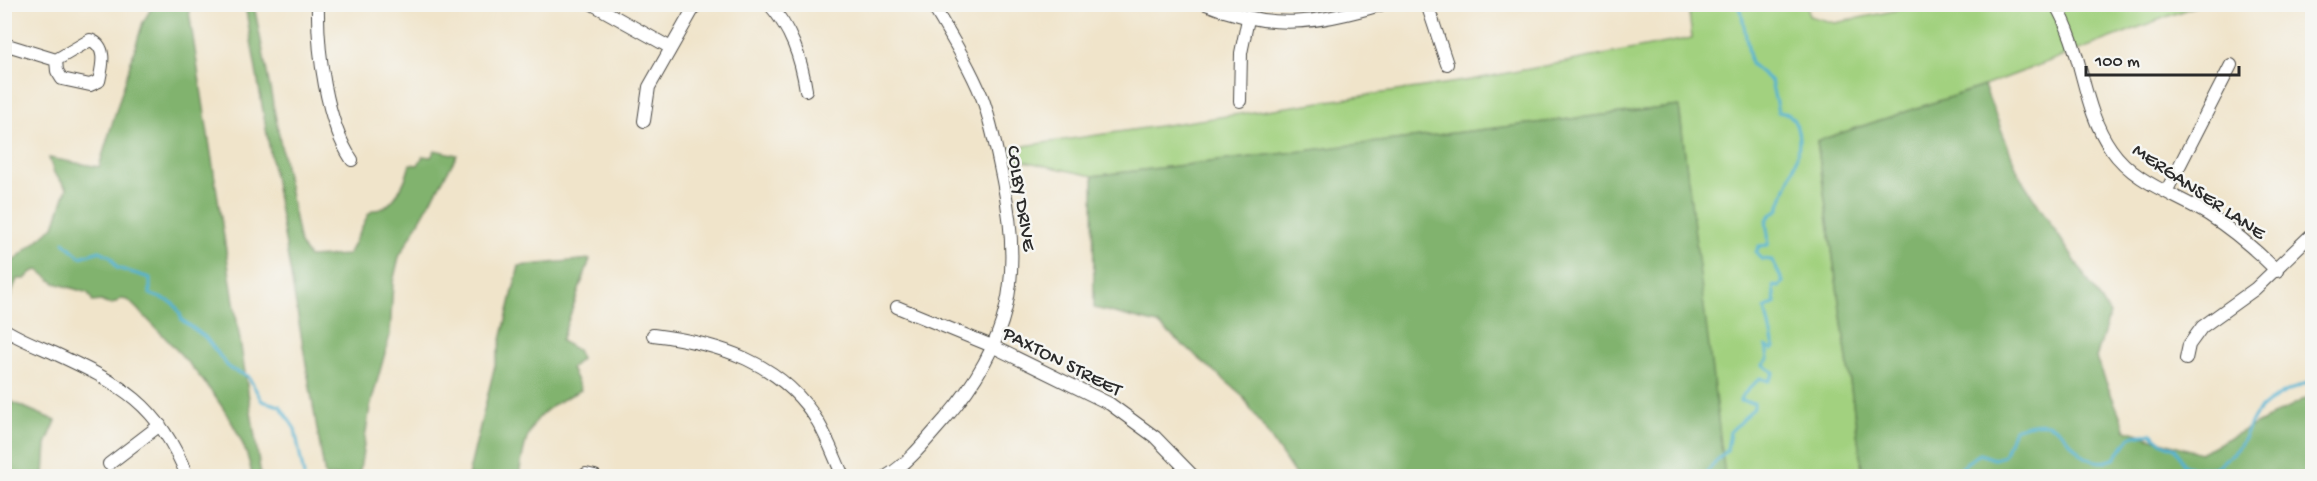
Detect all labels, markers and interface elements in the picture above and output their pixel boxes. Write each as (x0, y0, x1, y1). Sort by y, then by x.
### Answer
scale bar (2086, 39, 2239, 77)
text: 100 m (2094, 52, 2140, 73)
street label: MERGANSER LANE (2127, 140, 2270, 247)
street label: COLBY DRIVE (1000, 144, 1039, 254)
street label: PAXTON STREET (997, 323, 1126, 404)

